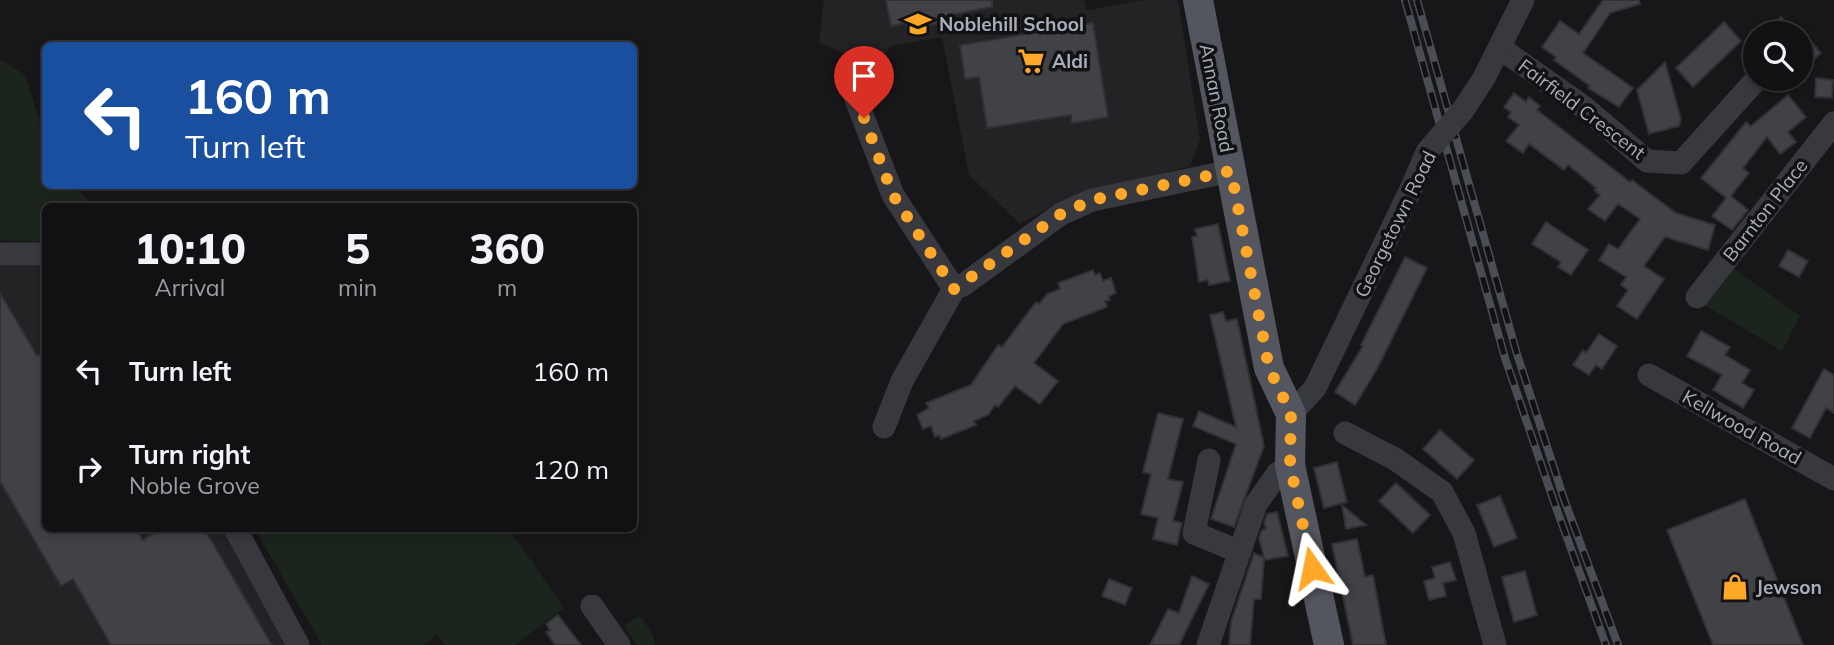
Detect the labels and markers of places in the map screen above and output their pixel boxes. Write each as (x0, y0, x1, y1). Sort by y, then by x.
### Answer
school or university icon: Noblehill School (903, 9, 933, 39)
place label: Noblehill School (939, 12, 1084, 36)
pin (834, 46, 894, 118)
supermarket icon: Aldi (1016, 46, 1046, 76)
place label: Aldi (1052, 49, 1088, 73)
shop icon: Jewson (1720, 572, 1750, 602)
place label: Jewson (1756, 575, 1822, 599)

